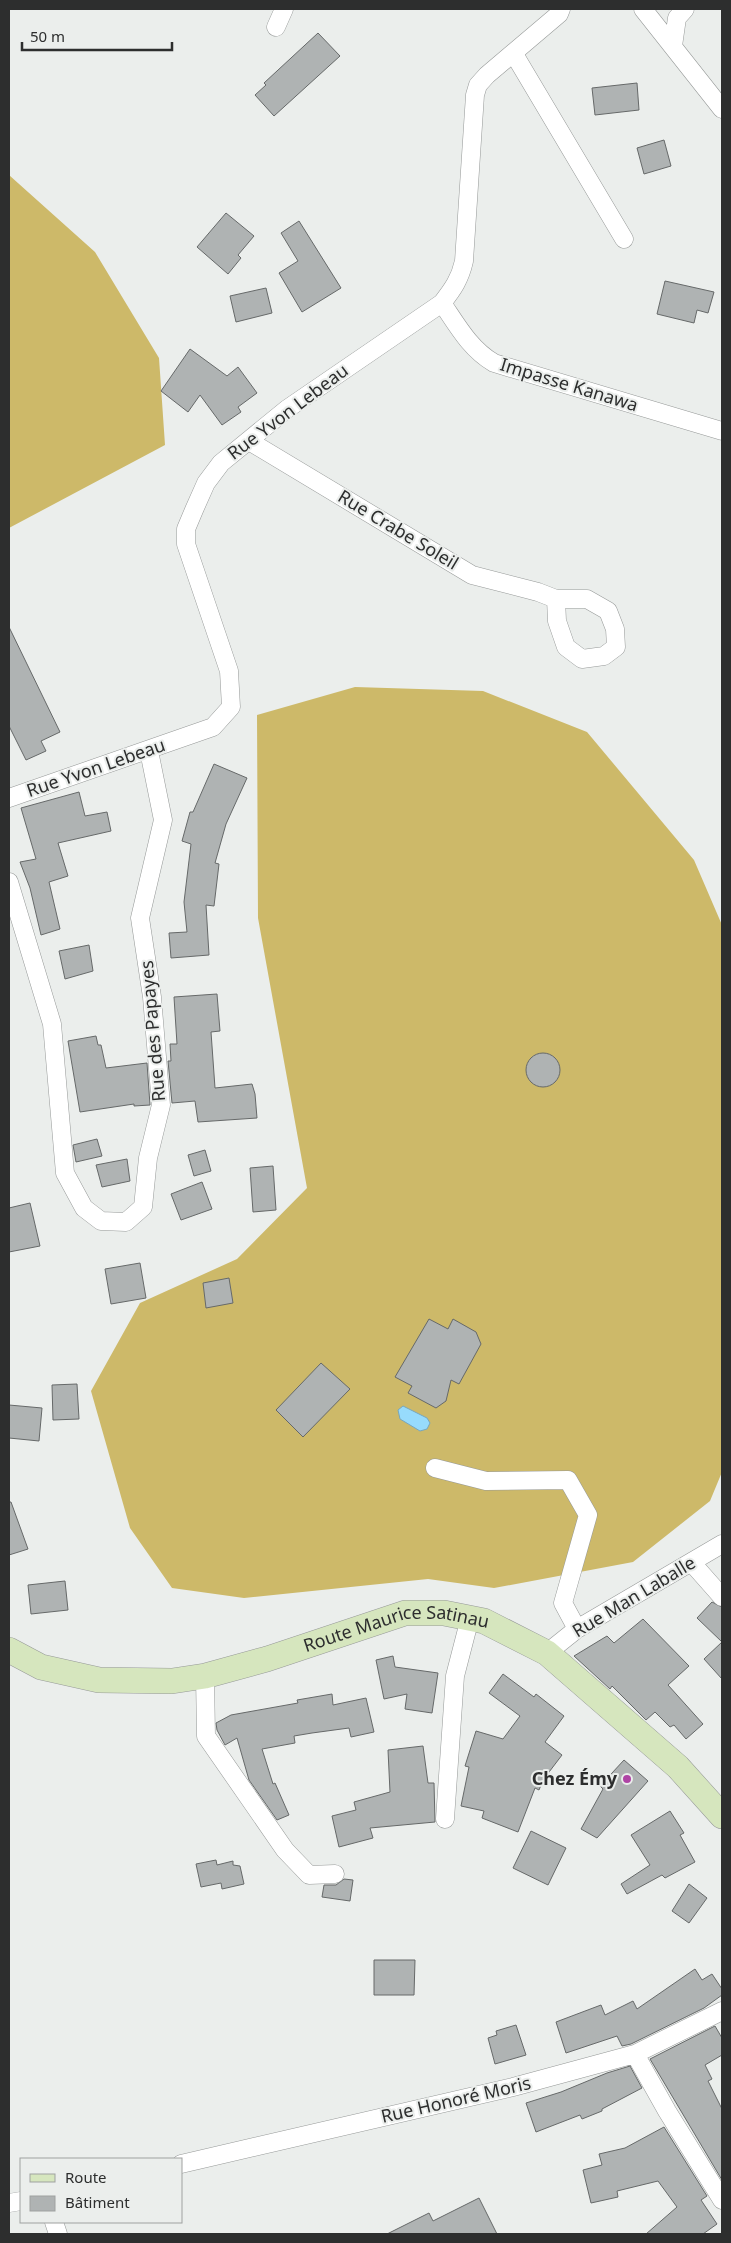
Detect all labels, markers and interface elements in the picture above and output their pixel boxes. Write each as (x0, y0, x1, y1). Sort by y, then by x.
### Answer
scale bar (22, 20, 172, 52)
text: 50 m (30, 26, 65, 46)
street label: Impasse Kanawa (497, 352, 641, 416)
street label: Rue Yvon Lebeau (222, 358, 353, 464)
street label: Rue Crabe Soleil (334, 484, 463, 575)
street label: Rue Yvon Lebeau (23, 732, 168, 802)
street label: Rue des Papayes (134, 959, 170, 1103)
street label: Rue Man Laballe (568, 1550, 699, 1642)
street label: Route Maurice Satinau (300, 1600, 491, 1657)
place label: Chez Émy (532, 1766, 618, 1790)
marker: Chez Émy (621, 1773, 633, 1785)
street label: Rue Honoré Moris (378, 2070, 533, 2128)
legend (20, 2158, 182, 2223)
text: Route (65, 2167, 107, 2187)
text: Bâtiment (65, 2192, 130, 2212)

